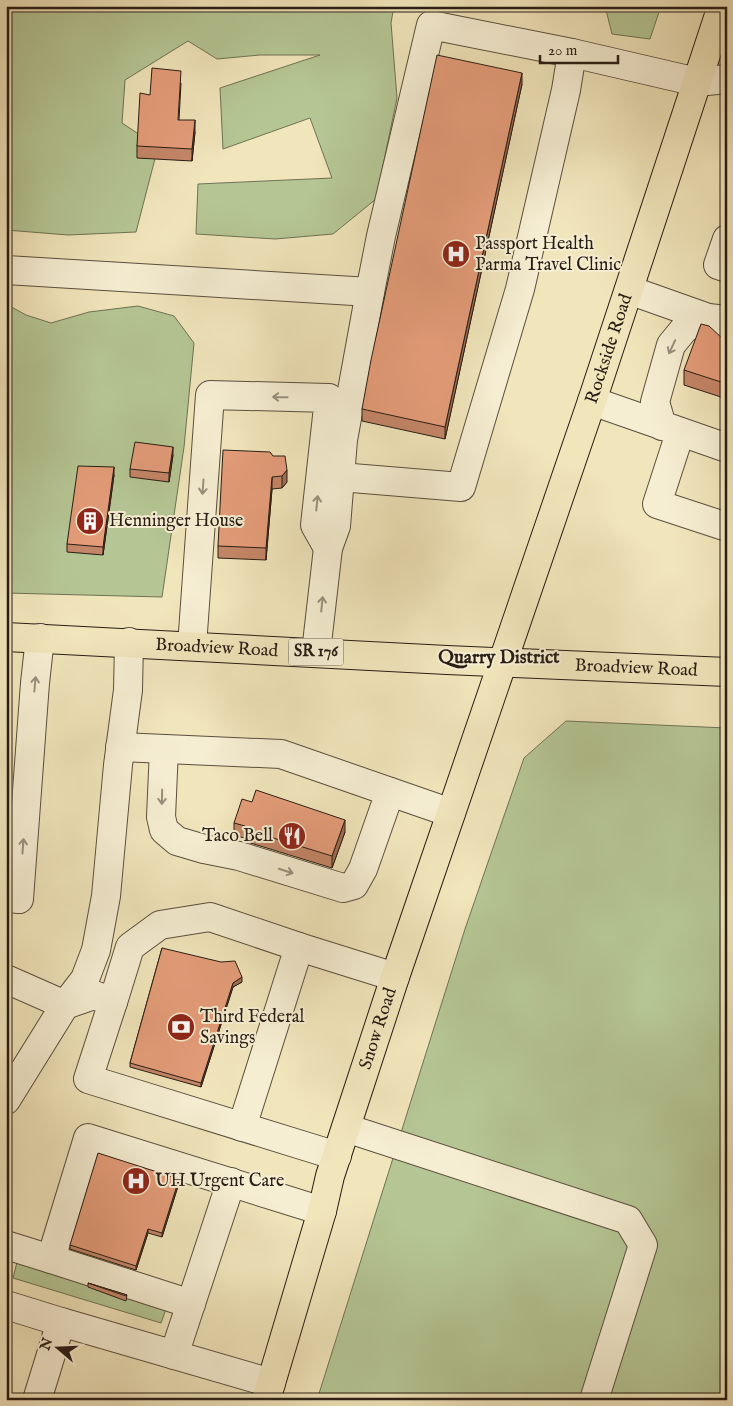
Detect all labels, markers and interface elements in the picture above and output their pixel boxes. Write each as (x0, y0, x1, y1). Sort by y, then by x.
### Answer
scale bar (540, 32, 618, 64)
text: 20 m (548, 41, 578, 60)
place label: Passport Health Parma Travel Clinic (475, 233, 621, 277)
hospital icon: Passport Health Parma Travel Clinic (441, 239, 471, 269)
street label: Rockside Road (580, 291, 638, 407)
one-way arrow (667, 339, 676, 354)
one-way arrow (273, 392, 289, 402)
one-way arrow (198, 479, 208, 495)
one-way arrow (312, 495, 322, 511)
building icon: Henninger House (75, 506, 105, 536)
place label: Henninger House (109, 510, 243, 533)
one-way arrow (317, 596, 327, 612)
street label: Broadview Road (155, 633, 279, 663)
road number: SR 176 (288, 638, 344, 666)
district label: Quarry District (438, 646, 560, 670)
street label: Broadview Road (574, 654, 699, 682)
one-way arrow (30, 676, 40, 692)
one-way arrow (157, 789, 167, 805)
restaurant icon: Taco Bell (277, 821, 307, 851)
place label: Taco Bell (202, 825, 273, 848)
one-way arrow (18, 838, 28, 854)
one-way arrow (277, 866, 293, 876)
street label: Snow Road (354, 984, 402, 1073)
place label: Third Federal Savings (200, 1006, 305, 1050)
bank icon: Third Federal Savings (166, 1012, 196, 1042)
hospital icon: UH Urgent Care (121, 1166, 151, 1196)
place label: UH Urgent Care (155, 1170, 284, 1193)
north arrow (32, 1324, 82, 1374)
text: N (36, 1335, 57, 1354)

